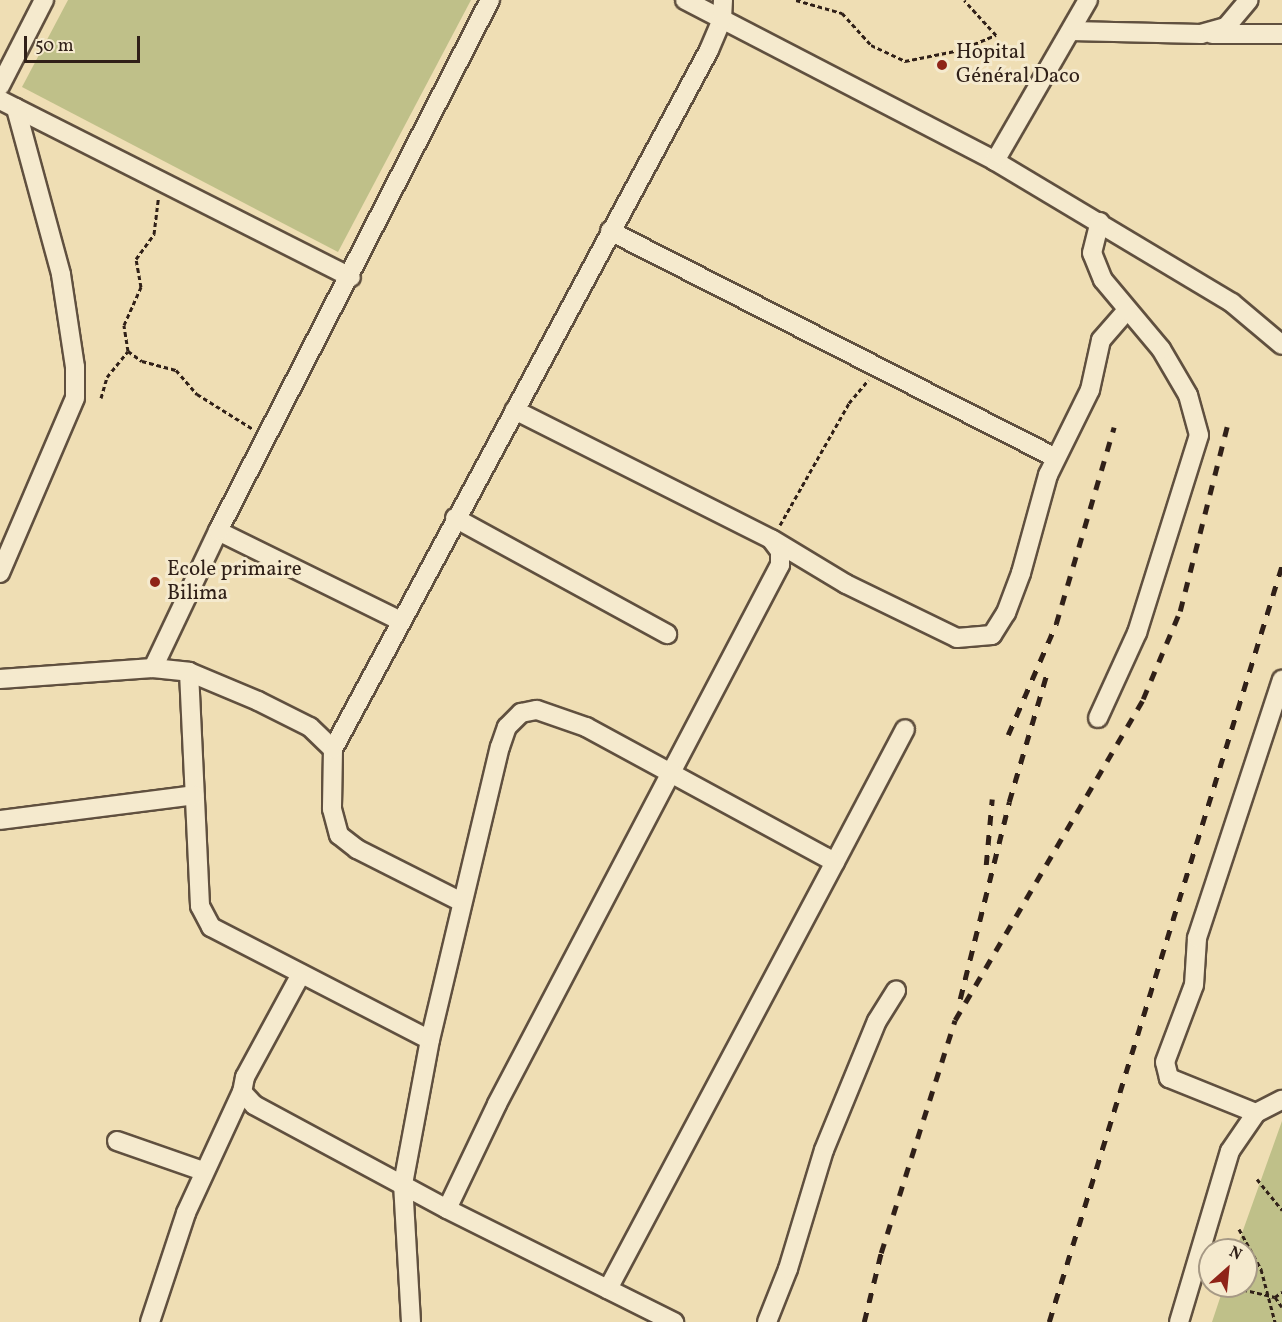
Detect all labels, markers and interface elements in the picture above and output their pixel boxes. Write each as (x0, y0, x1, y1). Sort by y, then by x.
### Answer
scale bar (27, 24, 142, 62)
text: 50 m (35, 34, 74, 59)
place label: Hopital Général Daco (956, 40, 1080, 90)
marker: Hopital Général Daco (933, 56, 951, 74)
place label: Ecole primaire Bilima (167, 557, 302, 607)
marker: Ecole primaire Bilima (148, 575, 162, 589)
north arrow (1198, 1238, 1258, 1298)
text: N (1225, 1241, 1245, 1266)

